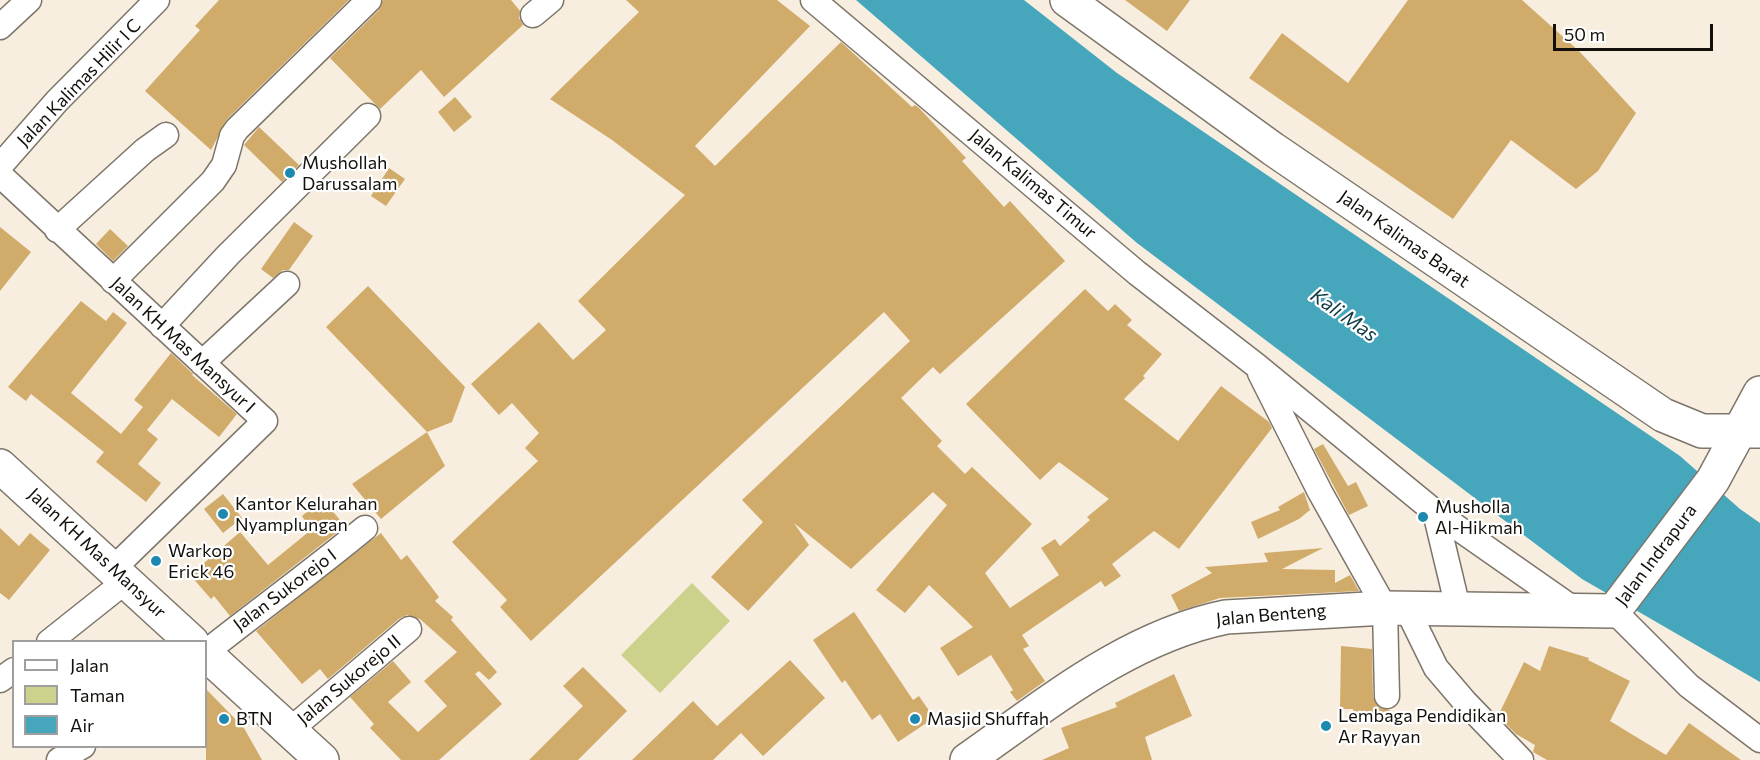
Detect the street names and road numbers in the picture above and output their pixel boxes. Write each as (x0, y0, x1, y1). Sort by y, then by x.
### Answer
street label: Jalan Kalimas Hilir I C (13, 15, 145, 151)
street label: Jalan Kalimas Timur (965, 125, 1101, 243)
street label: Jalan Kalimas Barat (1334, 186, 1474, 292)
street label: Jalan KH Mas Mansyur I (106, 273, 260, 417)
street label: Jalan KH Mas Mansyur (23, 483, 171, 623)
street label: Jalan Indrapura (1611, 500, 1701, 610)
street label: Jalan Sukorejo I (229, 544, 341, 636)
street label: Jalan Benteng (1215, 599, 1327, 631)
street label: Jalan Sukorejo II (293, 630, 405, 730)

